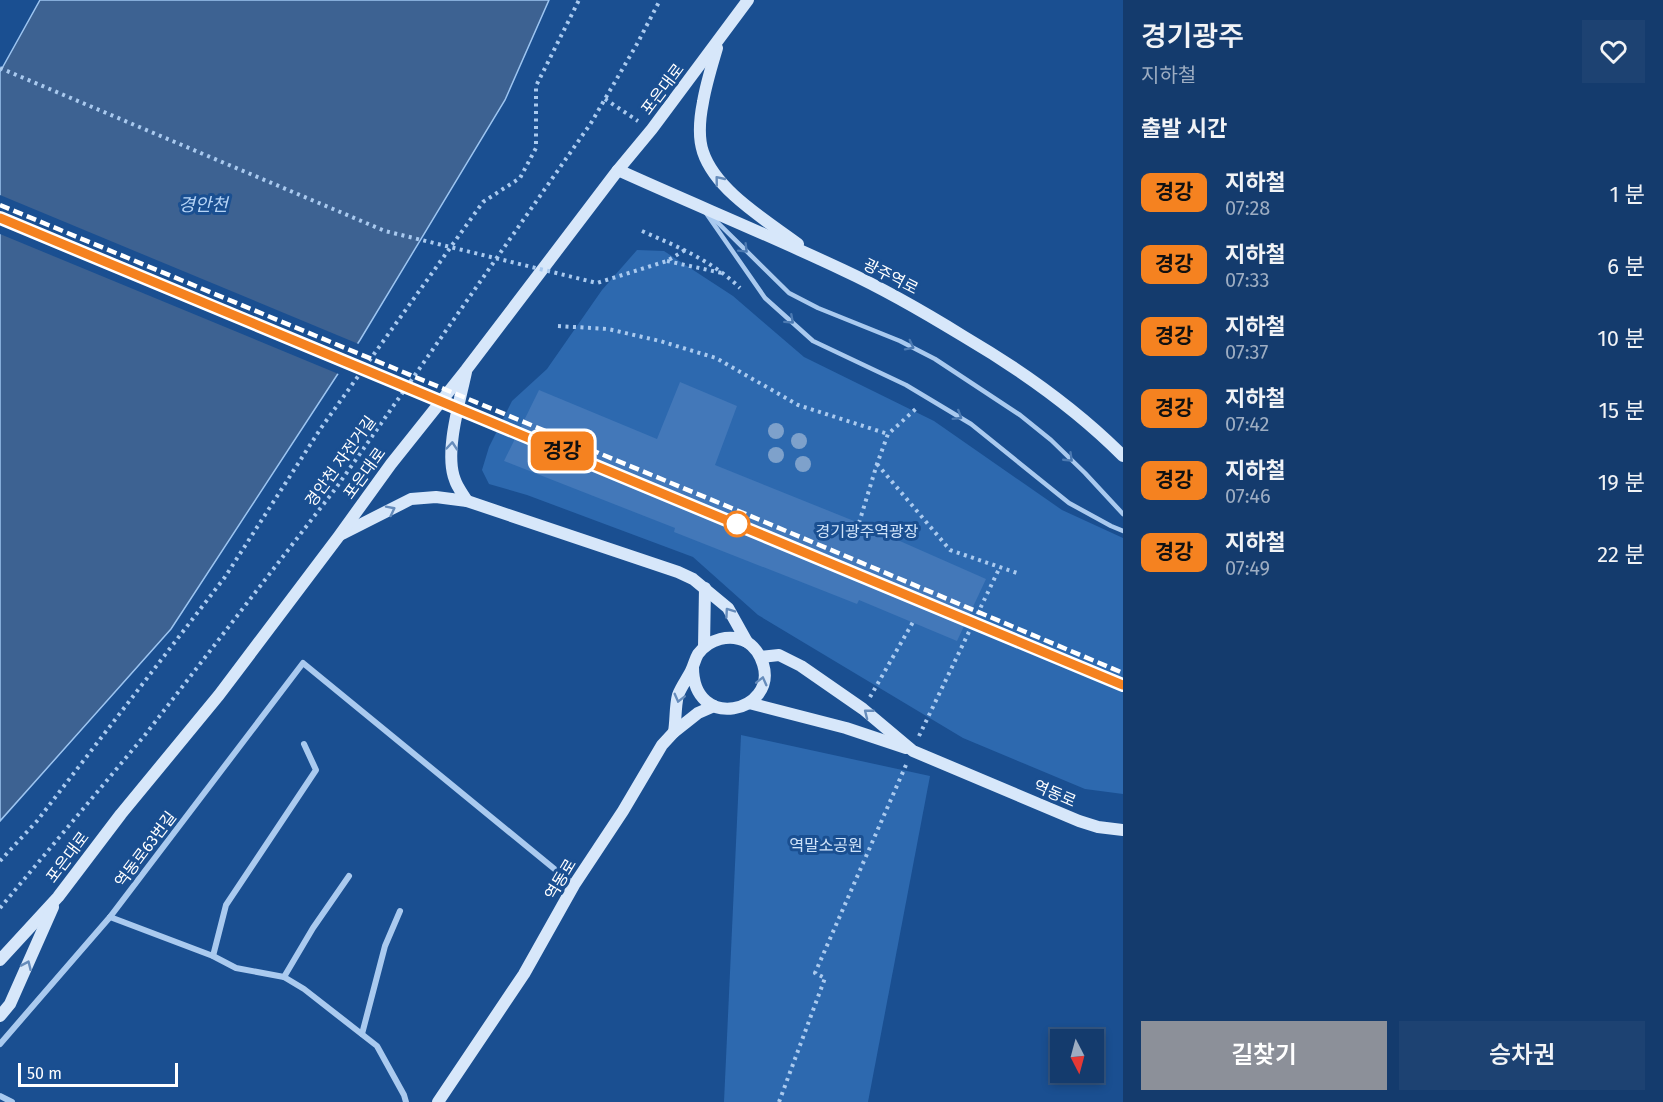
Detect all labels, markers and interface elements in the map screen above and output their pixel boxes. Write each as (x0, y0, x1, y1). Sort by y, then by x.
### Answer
text: 경기광주 (1141, 20, 1244, 53)
button: heart (1582, 20, 1645, 83)
street label: 포은대로 (637, 60, 688, 119)
text: 지하철 (1141, 63, 1196, 87)
text: 출발 시간 (1141, 115, 1227, 142)
text: 지하철 (1225, 169, 1286, 196)
one-way arrow (715, 175, 726, 186)
text: 경강 (1155, 179, 1193, 205)
text: 1 분 (1609, 181, 1645, 208)
water label: 경안천 (178, 194, 230, 216)
text: 07:28 (1225, 196, 1270, 220)
text: 지하철 (1225, 241, 1286, 268)
one-way arrow (738, 242, 748, 253)
text: 경강 (1155, 251, 1193, 277)
text: 6 분 (1607, 253, 1645, 280)
street label: 광주역로 (860, 255, 922, 298)
text: 07:33 (1225, 268, 1270, 292)
one-way arrow (783, 313, 793, 324)
text: 지하철 (1225, 313, 1286, 340)
text: 경강 (1155, 323, 1193, 349)
text: 10 분 (1597, 325, 1645, 352)
one-way arrow (904, 339, 915, 351)
text: 07:37 (1225, 340, 1268, 364)
text: 지하철 (1225, 385, 1286, 412)
text: 경강 (1155, 395, 1193, 421)
text: 15 분 (1598, 397, 1645, 424)
one-way arrow (952, 409, 962, 421)
street label: 경안천 자전거길 (301, 412, 380, 510)
text: 07:42 (1225, 412, 1269, 436)
line badge: 경강 (535, 432, 589, 470)
text: 경강 (543, 438, 581, 464)
one-way arrow (446, 441, 459, 450)
street label: 포은대로 (339, 444, 390, 503)
one-way arrow (1062, 450, 1073, 461)
text: 지하철 (1225, 457, 1286, 484)
text: 경강 (1155, 467, 1193, 493)
text: 19 분 (1598, 469, 1645, 496)
text: 07:46 (1225, 484, 1271, 508)
one-way arrow (384, 505, 395, 517)
unlabelled marker (724, 511, 750, 537)
park label: 경기광주역광장 (815, 522, 919, 541)
text: 지하철 (1225, 529, 1286, 556)
text: 경강 (1155, 539, 1193, 565)
text: 22 분 (1597, 541, 1645, 568)
text: 07:49 (1225, 556, 1270, 580)
one-way arrow (725, 607, 736, 618)
one-way arrow (755, 677, 768, 687)
one-way arrow (674, 693, 687, 703)
one-way arrow (863, 710, 874, 721)
street label: 역동로 (1031, 776, 1079, 811)
street label: 역동로63번길 (111, 808, 180, 891)
street label: 포은대로 (42, 828, 93, 887)
park label: 역말소공원 (789, 836, 863, 855)
street label: 역동로 (541, 855, 580, 903)
one-way arrow (20, 960, 32, 971)
button: 길찾기 (1141, 1021, 1387, 1090)
button: 승차권 (1399, 1021, 1645, 1090)
north arrow (1050, 1029, 1104, 1083)
map controls (1050, 1029, 1104, 1083)
scale bar (18, 1060, 178, 1088)
text: 50 m (27, 1064, 62, 1083)

